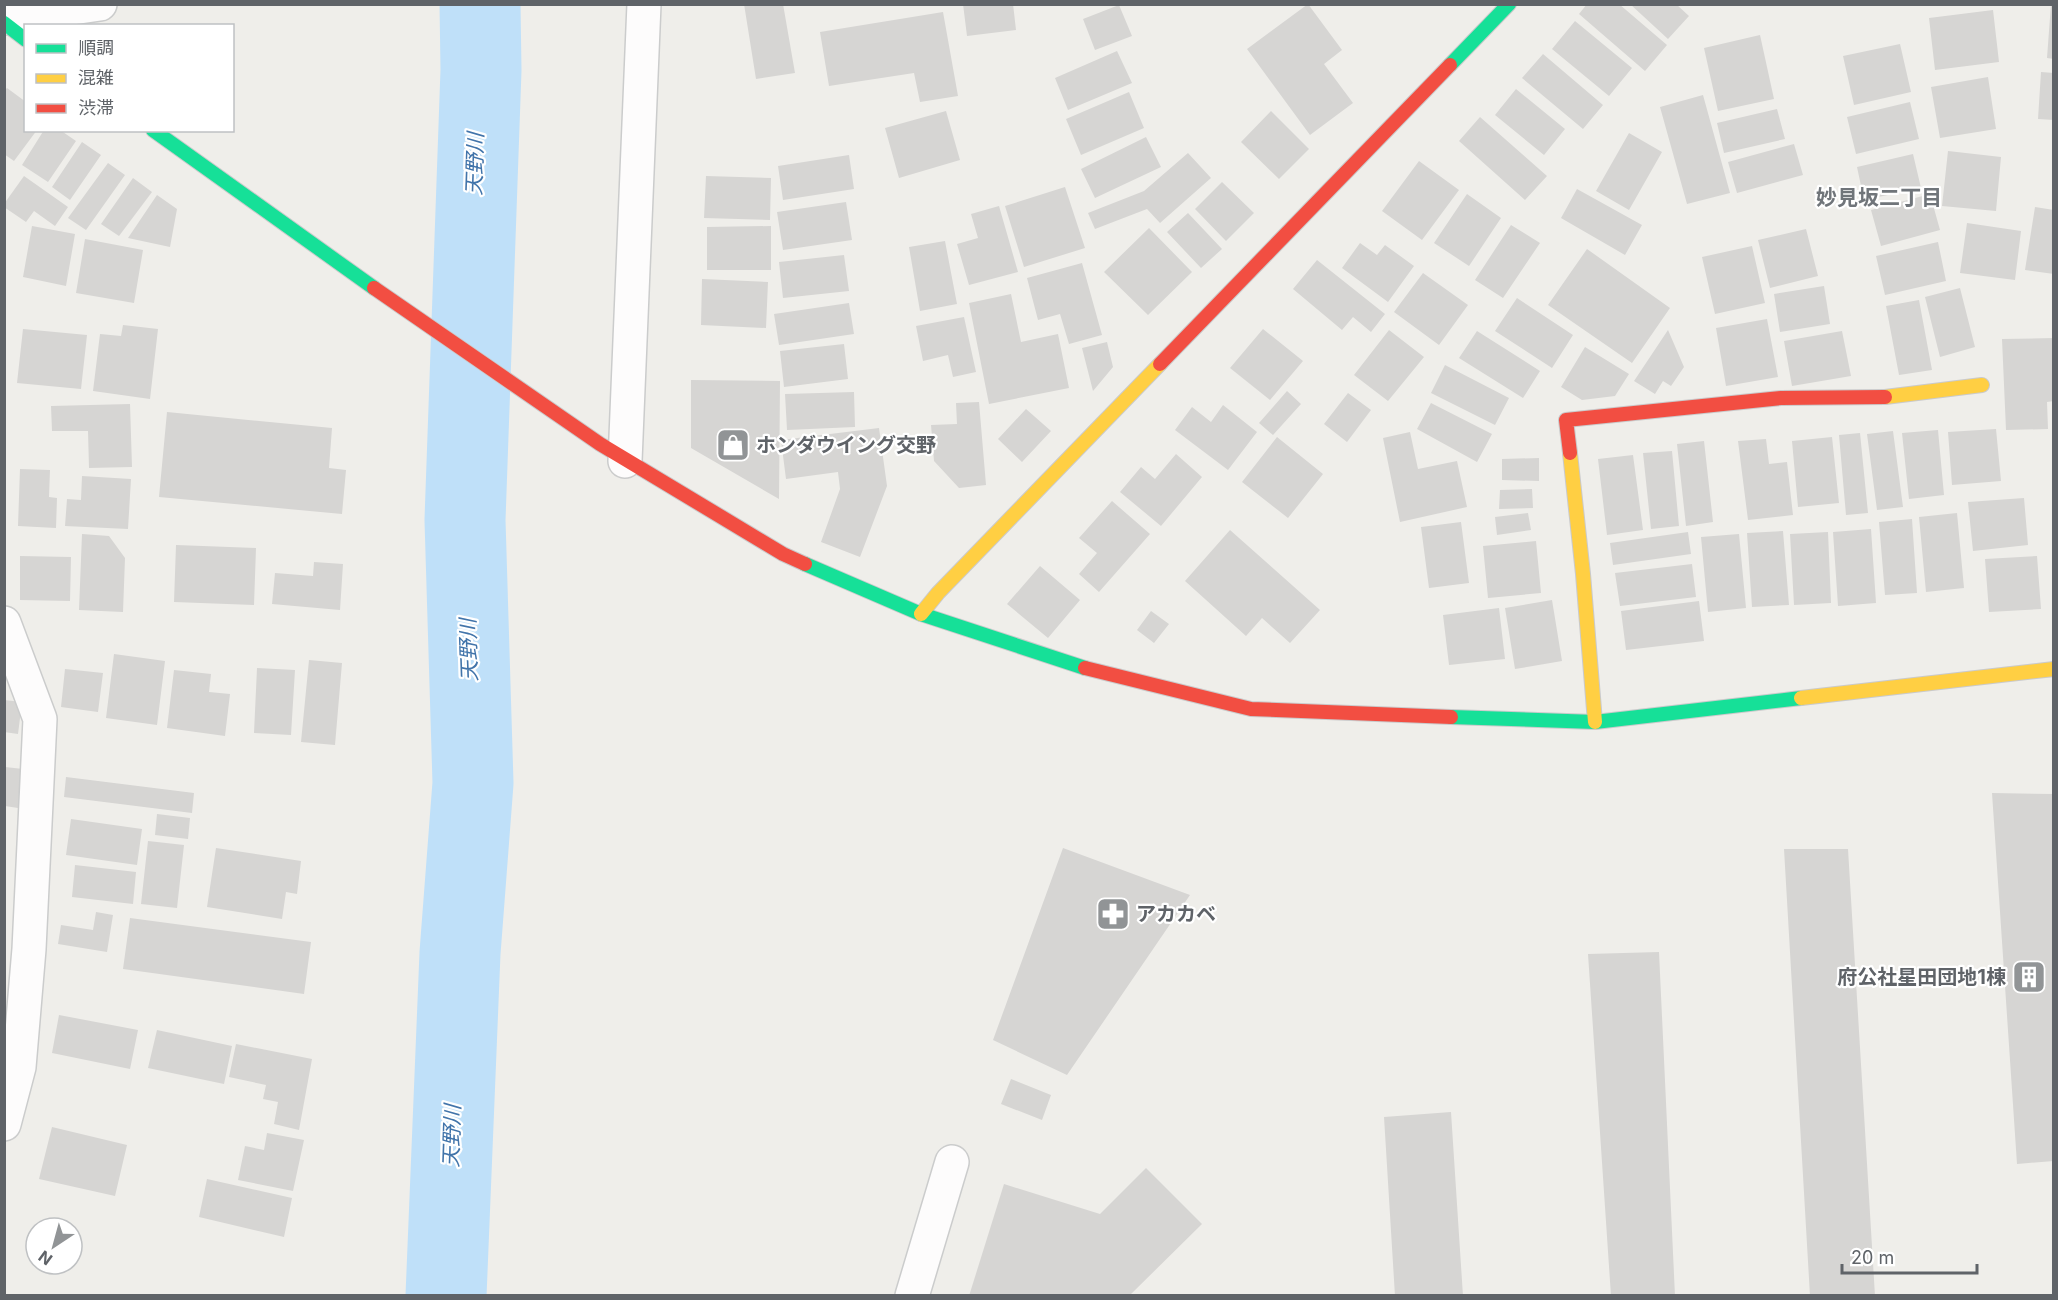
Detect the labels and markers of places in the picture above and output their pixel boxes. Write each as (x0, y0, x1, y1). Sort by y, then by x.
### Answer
shop icon: ホンダウイング交野 (715, 427, 751, 463)
place label: ホンダウイング交野 (756, 433, 936, 457)
pharmacy icon: アカカベ (1095, 896, 1131, 932)
place label: アカカベ (1136, 902, 1216, 926)
building icon: 府公社星田団地1棟 (2011, 959, 2047, 995)
place label: 府公社星田団地1棟 (1837, 965, 2006, 989)

